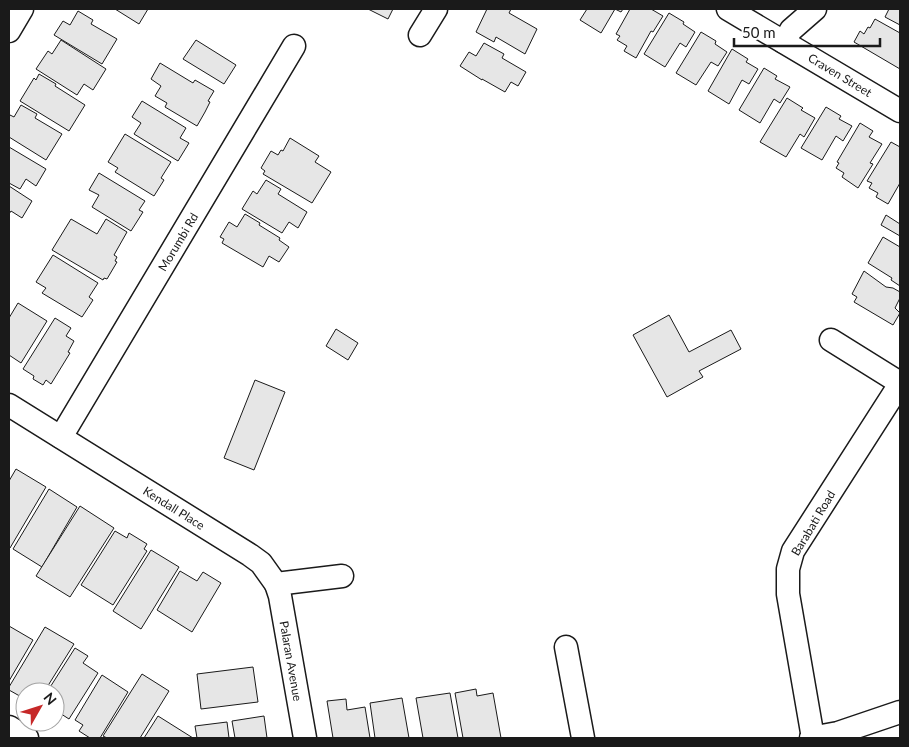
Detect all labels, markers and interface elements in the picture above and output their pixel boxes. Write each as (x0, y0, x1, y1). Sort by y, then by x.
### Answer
scale bar (734, 15, 880, 47)
text: 50 m (742, 23, 776, 41)
street label: Craven Street (805, 50, 875, 100)
street label: Morumbi Rd (155, 210, 201, 274)
street label: Kendall Place (140, 483, 208, 533)
street label: Barabati Road (788, 488, 838, 558)
street label: Palaran Avenue (277, 620, 305, 702)
north arrow (15, 682, 65, 732)
text: N (40, 689, 60, 708)

